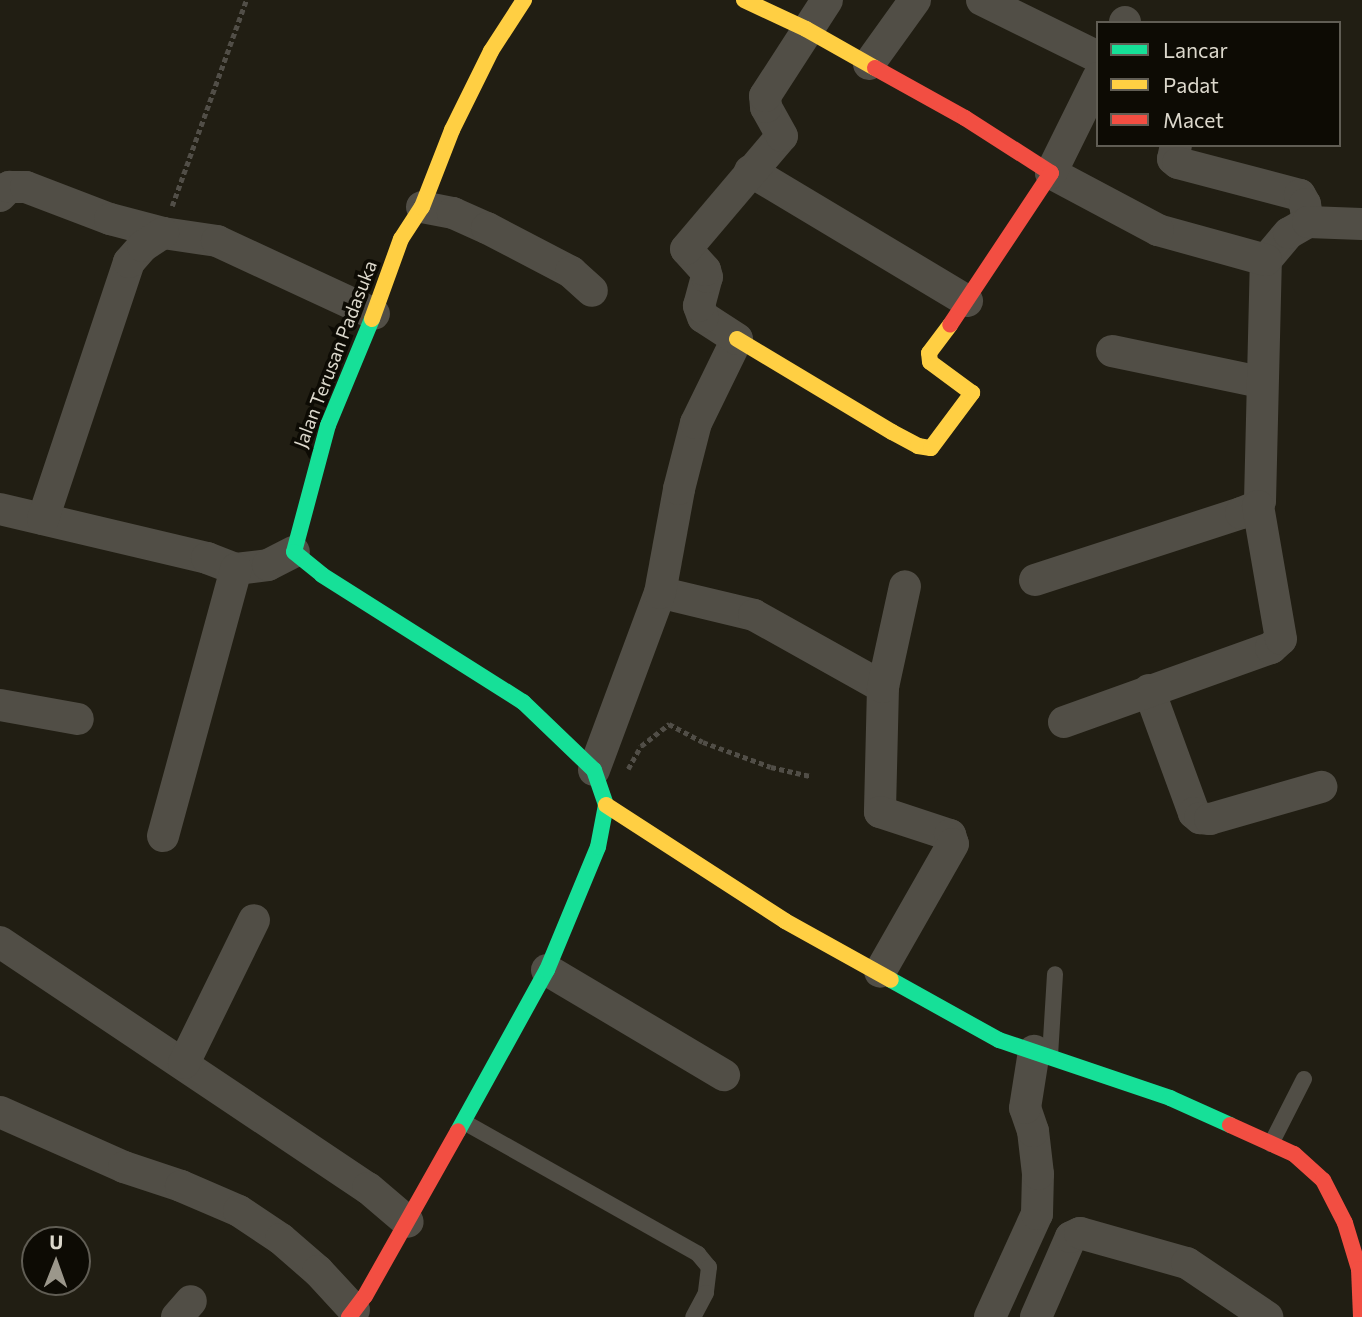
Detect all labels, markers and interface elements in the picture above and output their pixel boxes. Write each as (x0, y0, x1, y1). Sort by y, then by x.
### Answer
legend (1096, 21, 1341, 147)
text: Lancar (1163, 37, 1228, 62)
text: Padat (1163, 72, 1219, 97)
text: Macet (1163, 107, 1224, 132)
street label: Jalan Terusan Padasuka (289, 257, 381, 451)
north arrow (21, 1226, 91, 1296)
text: U (49, 1230, 63, 1253)

